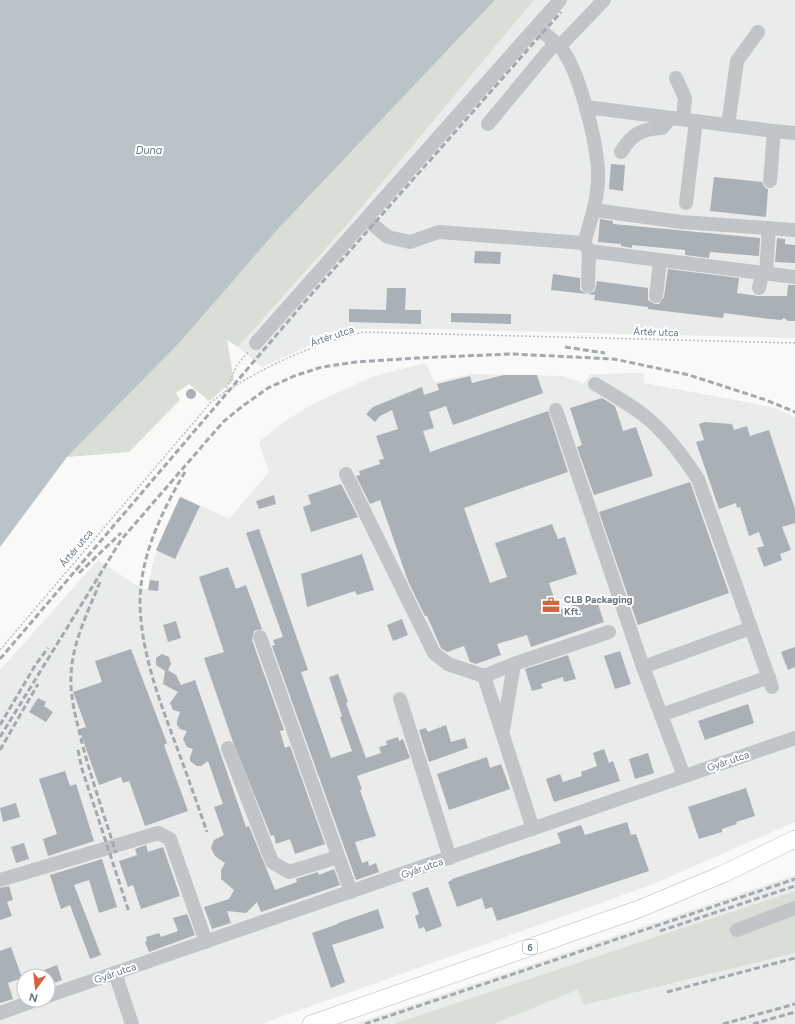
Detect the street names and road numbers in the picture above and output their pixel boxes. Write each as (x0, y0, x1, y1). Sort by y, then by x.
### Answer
street label: Ártér utca (309, 323, 355, 349)
street label: Ártér utca (633, 325, 679, 339)
street label: Ártér utca (57, 527, 95, 569)
street label: Gyár utca (705, 748, 751, 774)
street label: Gyár utca (399, 855, 445, 881)
road number: 6 (523, 940, 537, 954)
street label: Gyár utca (92, 960, 138, 986)

